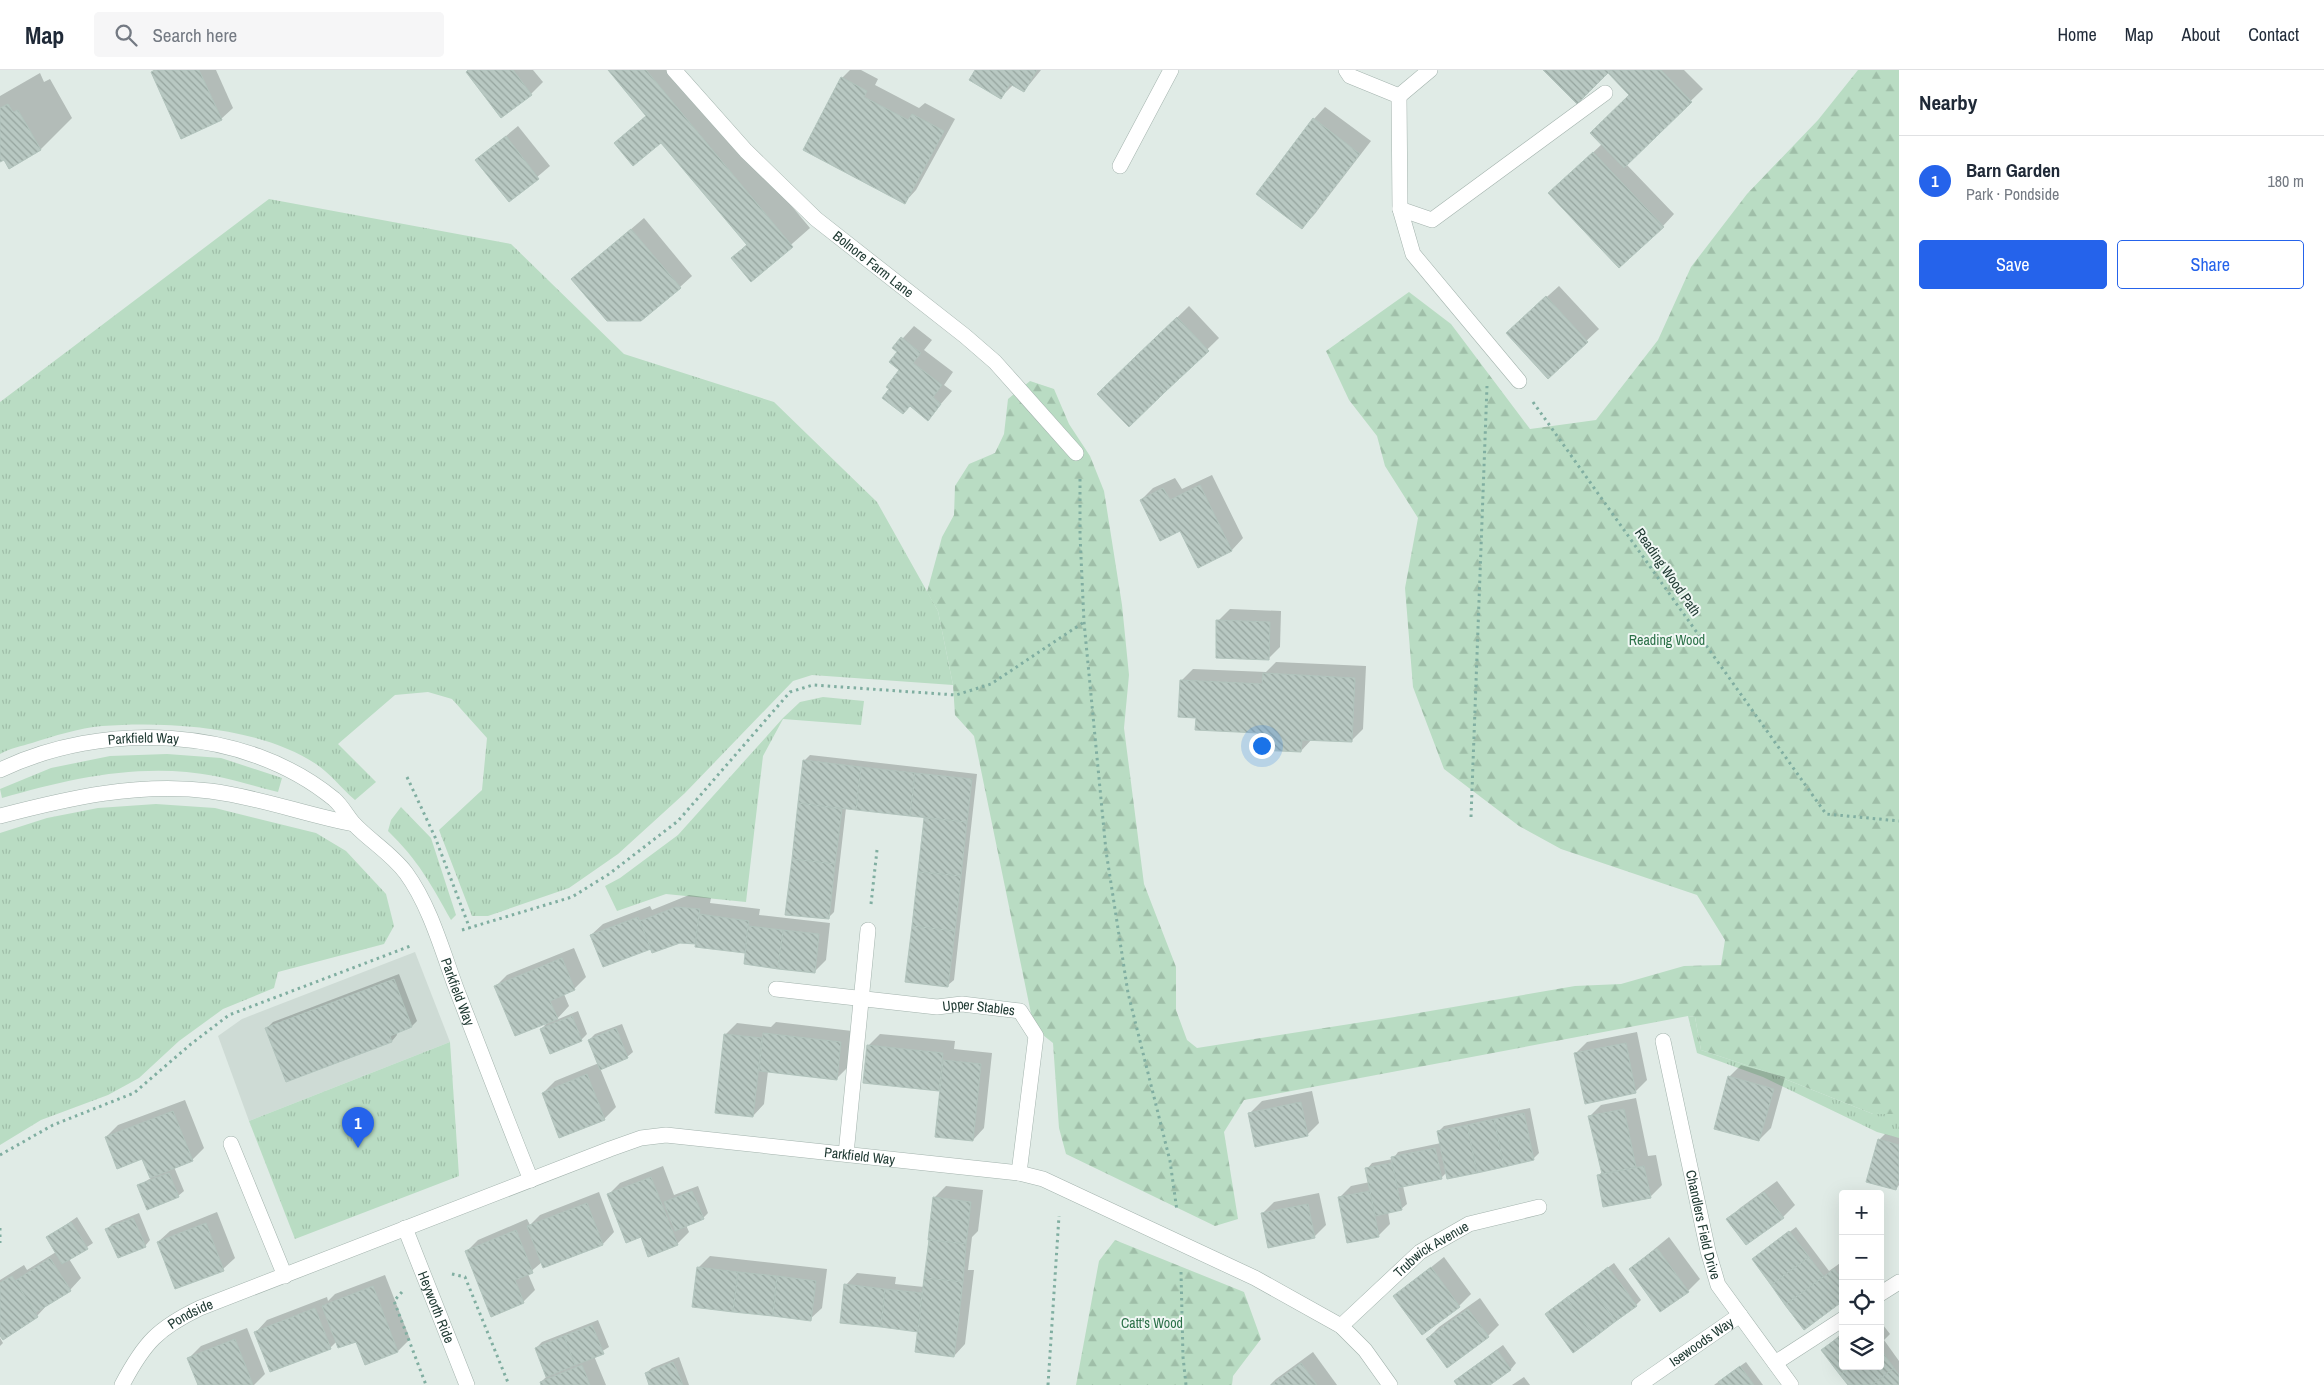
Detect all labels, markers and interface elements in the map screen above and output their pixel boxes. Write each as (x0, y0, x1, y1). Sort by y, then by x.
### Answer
search box (94, 12, 444, 57)
text: Map (25, 19, 64, 51)
icon: search (112, 21, 140, 49)
text: Search here (152, 22, 237, 48)
text: Home (2057, 22, 2097, 47)
text: Map (2125, 22, 2154, 47)
text: About (2182, 22, 2220, 47)
text: Contact (2248, 22, 2299, 47)
text: Nearby (1919, 88, 1977, 117)
text: Barn Garden (1966, 157, 2060, 183)
text: 1 (1931, 170, 1939, 192)
text: 180 m (2268, 170, 2304, 192)
text: Park · Pondside (1966, 183, 2059, 205)
street label: Bolnore Farm Lane (829, 227, 917, 301)
button: Save (1919, 240, 2107, 289)
button: Share (2117, 240, 2304, 289)
street label: Reading Wood Path (1631, 525, 1705, 619)
park label: Reading Wood (1629, 631, 1705, 649)
street label: Parkfield Way (107, 729, 180, 749)
your location (1249, 733, 1275, 759)
street label: Parkfield Way (437, 955, 479, 1028)
street label: Upper Stables (941, 995, 1016, 1019)
pin: 1 (342, 1107, 374, 1148)
street label: Parkfield Way (823, 1143, 896, 1169)
street label: Chandlers Field Drive (1682, 1168, 1725, 1282)
map controls (1839, 1190, 1884, 1370)
button: + (1839, 1190, 1884, 1235)
street label: Trubwick Avenue (1390, 1217, 1472, 1281)
button: − (1839, 1235, 1884, 1280)
street label: Heyworth Ride (414, 1268, 459, 1346)
button: locate (1839, 1280, 1884, 1325)
street label: Pondside (164, 1295, 215, 1333)
street label: Isewoods Way (1666, 1313, 1737, 1370)
park label: Catt's Wood (1121, 1314, 1183, 1332)
button: layers (1839, 1325, 1884, 1370)

